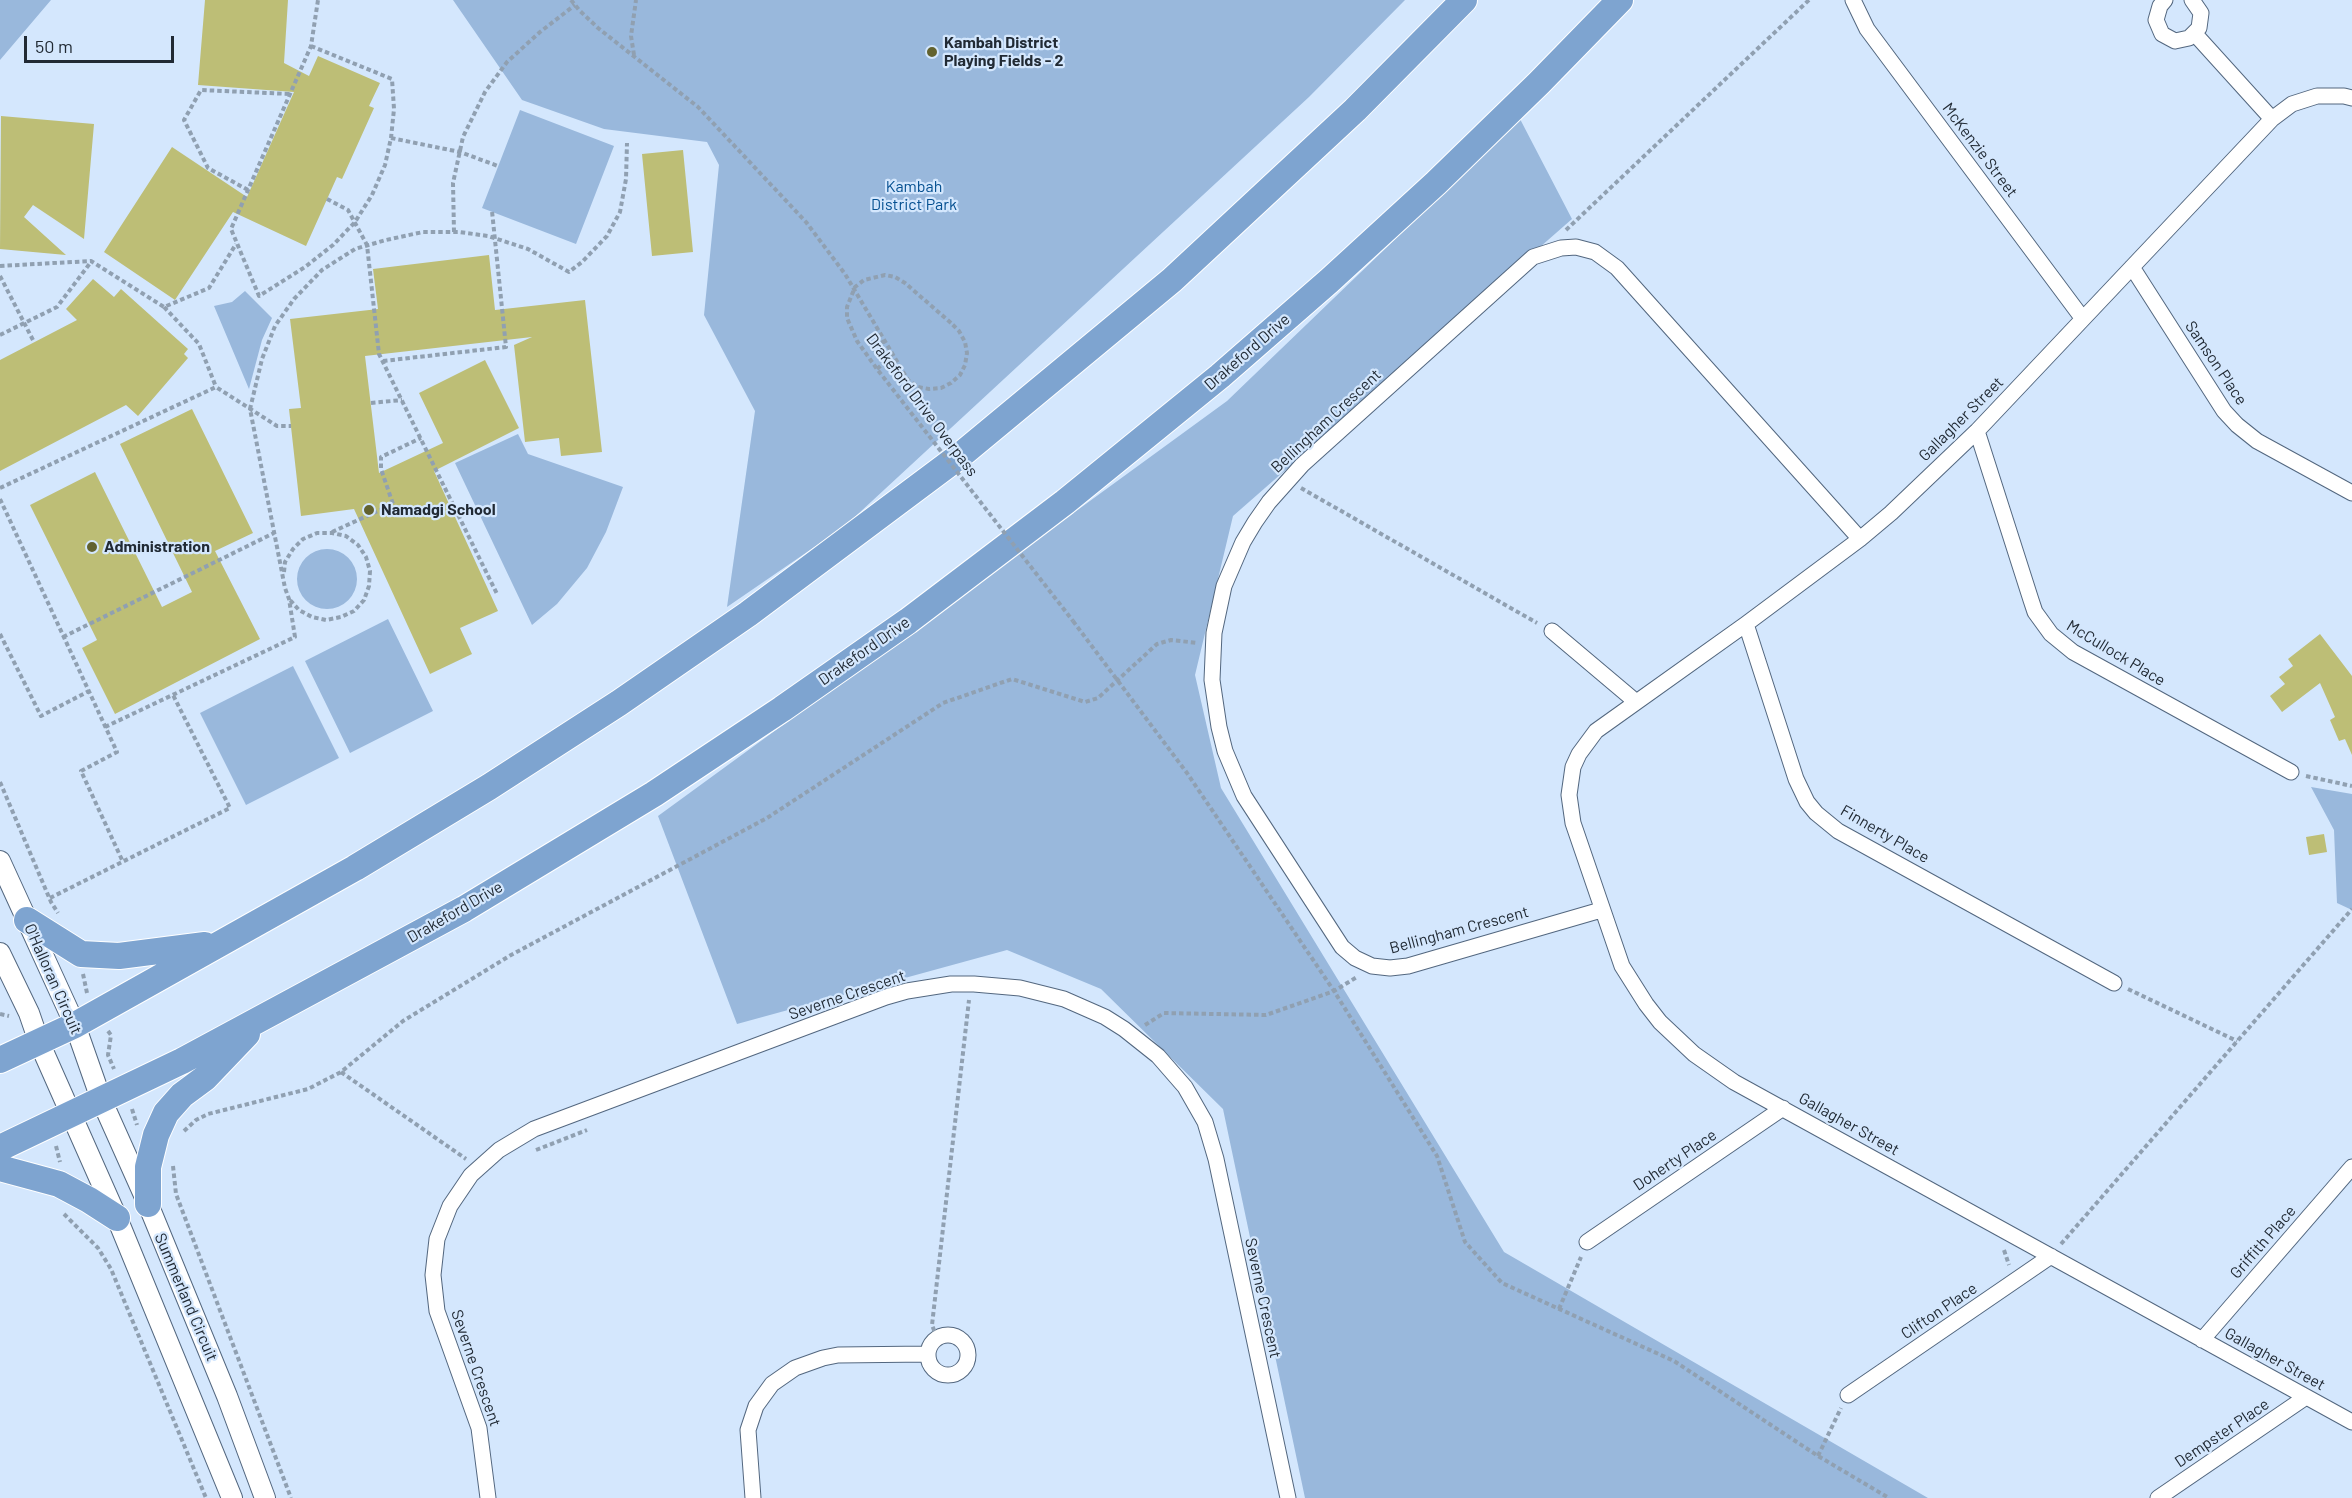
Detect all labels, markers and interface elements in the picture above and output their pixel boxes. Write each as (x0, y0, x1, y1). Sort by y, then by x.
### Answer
scale bar (27, 24, 177, 62)
place label: Kambah District Playing Fields - 2 (944, 33, 1063, 71)
text: 50 m (35, 35, 73, 57)
marker: Kambah District Playing Fields - 2 (925, 45, 939, 59)
street label: McKenzie Street (1938, 99, 2022, 201)
park label: Kambah District Park (871, 177, 957, 215)
street label: Drakeford Drive (1200, 310, 1294, 394)
street label: Samson Place (2181, 317, 2251, 409)
street label: Drakeford Drive Overpass (862, 330, 982, 480)
street label: Bellingham Crescent (1267, 365, 1385, 477)
street label: Gallagher Street (1915, 373, 2007, 465)
place label: Namadgi School (381, 500, 496, 520)
marker: Namadgi School (362, 503, 376, 517)
place label: Administration (104, 537, 210, 557)
marker: Administration (85, 540, 99, 554)
street label: Drakeford Drive (815, 612, 913, 690)
street label: McCullock Place (2063, 616, 2169, 690)
street label: Finnerty Place (1837, 801, 1933, 867)
street label: Drakeford Drive (404, 877, 506, 947)
street label: Bellingham Crescent (1387, 902, 1531, 958)
street label: O'Halloran Circuit (20, 921, 86, 1037)
street label: Severne Crescent (786, 966, 908, 1024)
street label: Gallagher Street (1795, 1089, 1903, 1159)
street label: Doherty Place (1630, 1125, 1720, 1195)
street label: Griffith Place (2226, 1202, 2300, 1282)
street label: Summerland Circuit (150, 1230, 222, 1364)
street label: Severne Crescent (1241, 1236, 1285, 1360)
street label: Clifton Place (1897, 1279, 1981, 1343)
street label: Severne Crescent (447, 1307, 505, 1429)
street label: Gallagher Street (2221, 1324, 2329, 1394)
street label: Dempster Place (2171, 1394, 2273, 1472)

